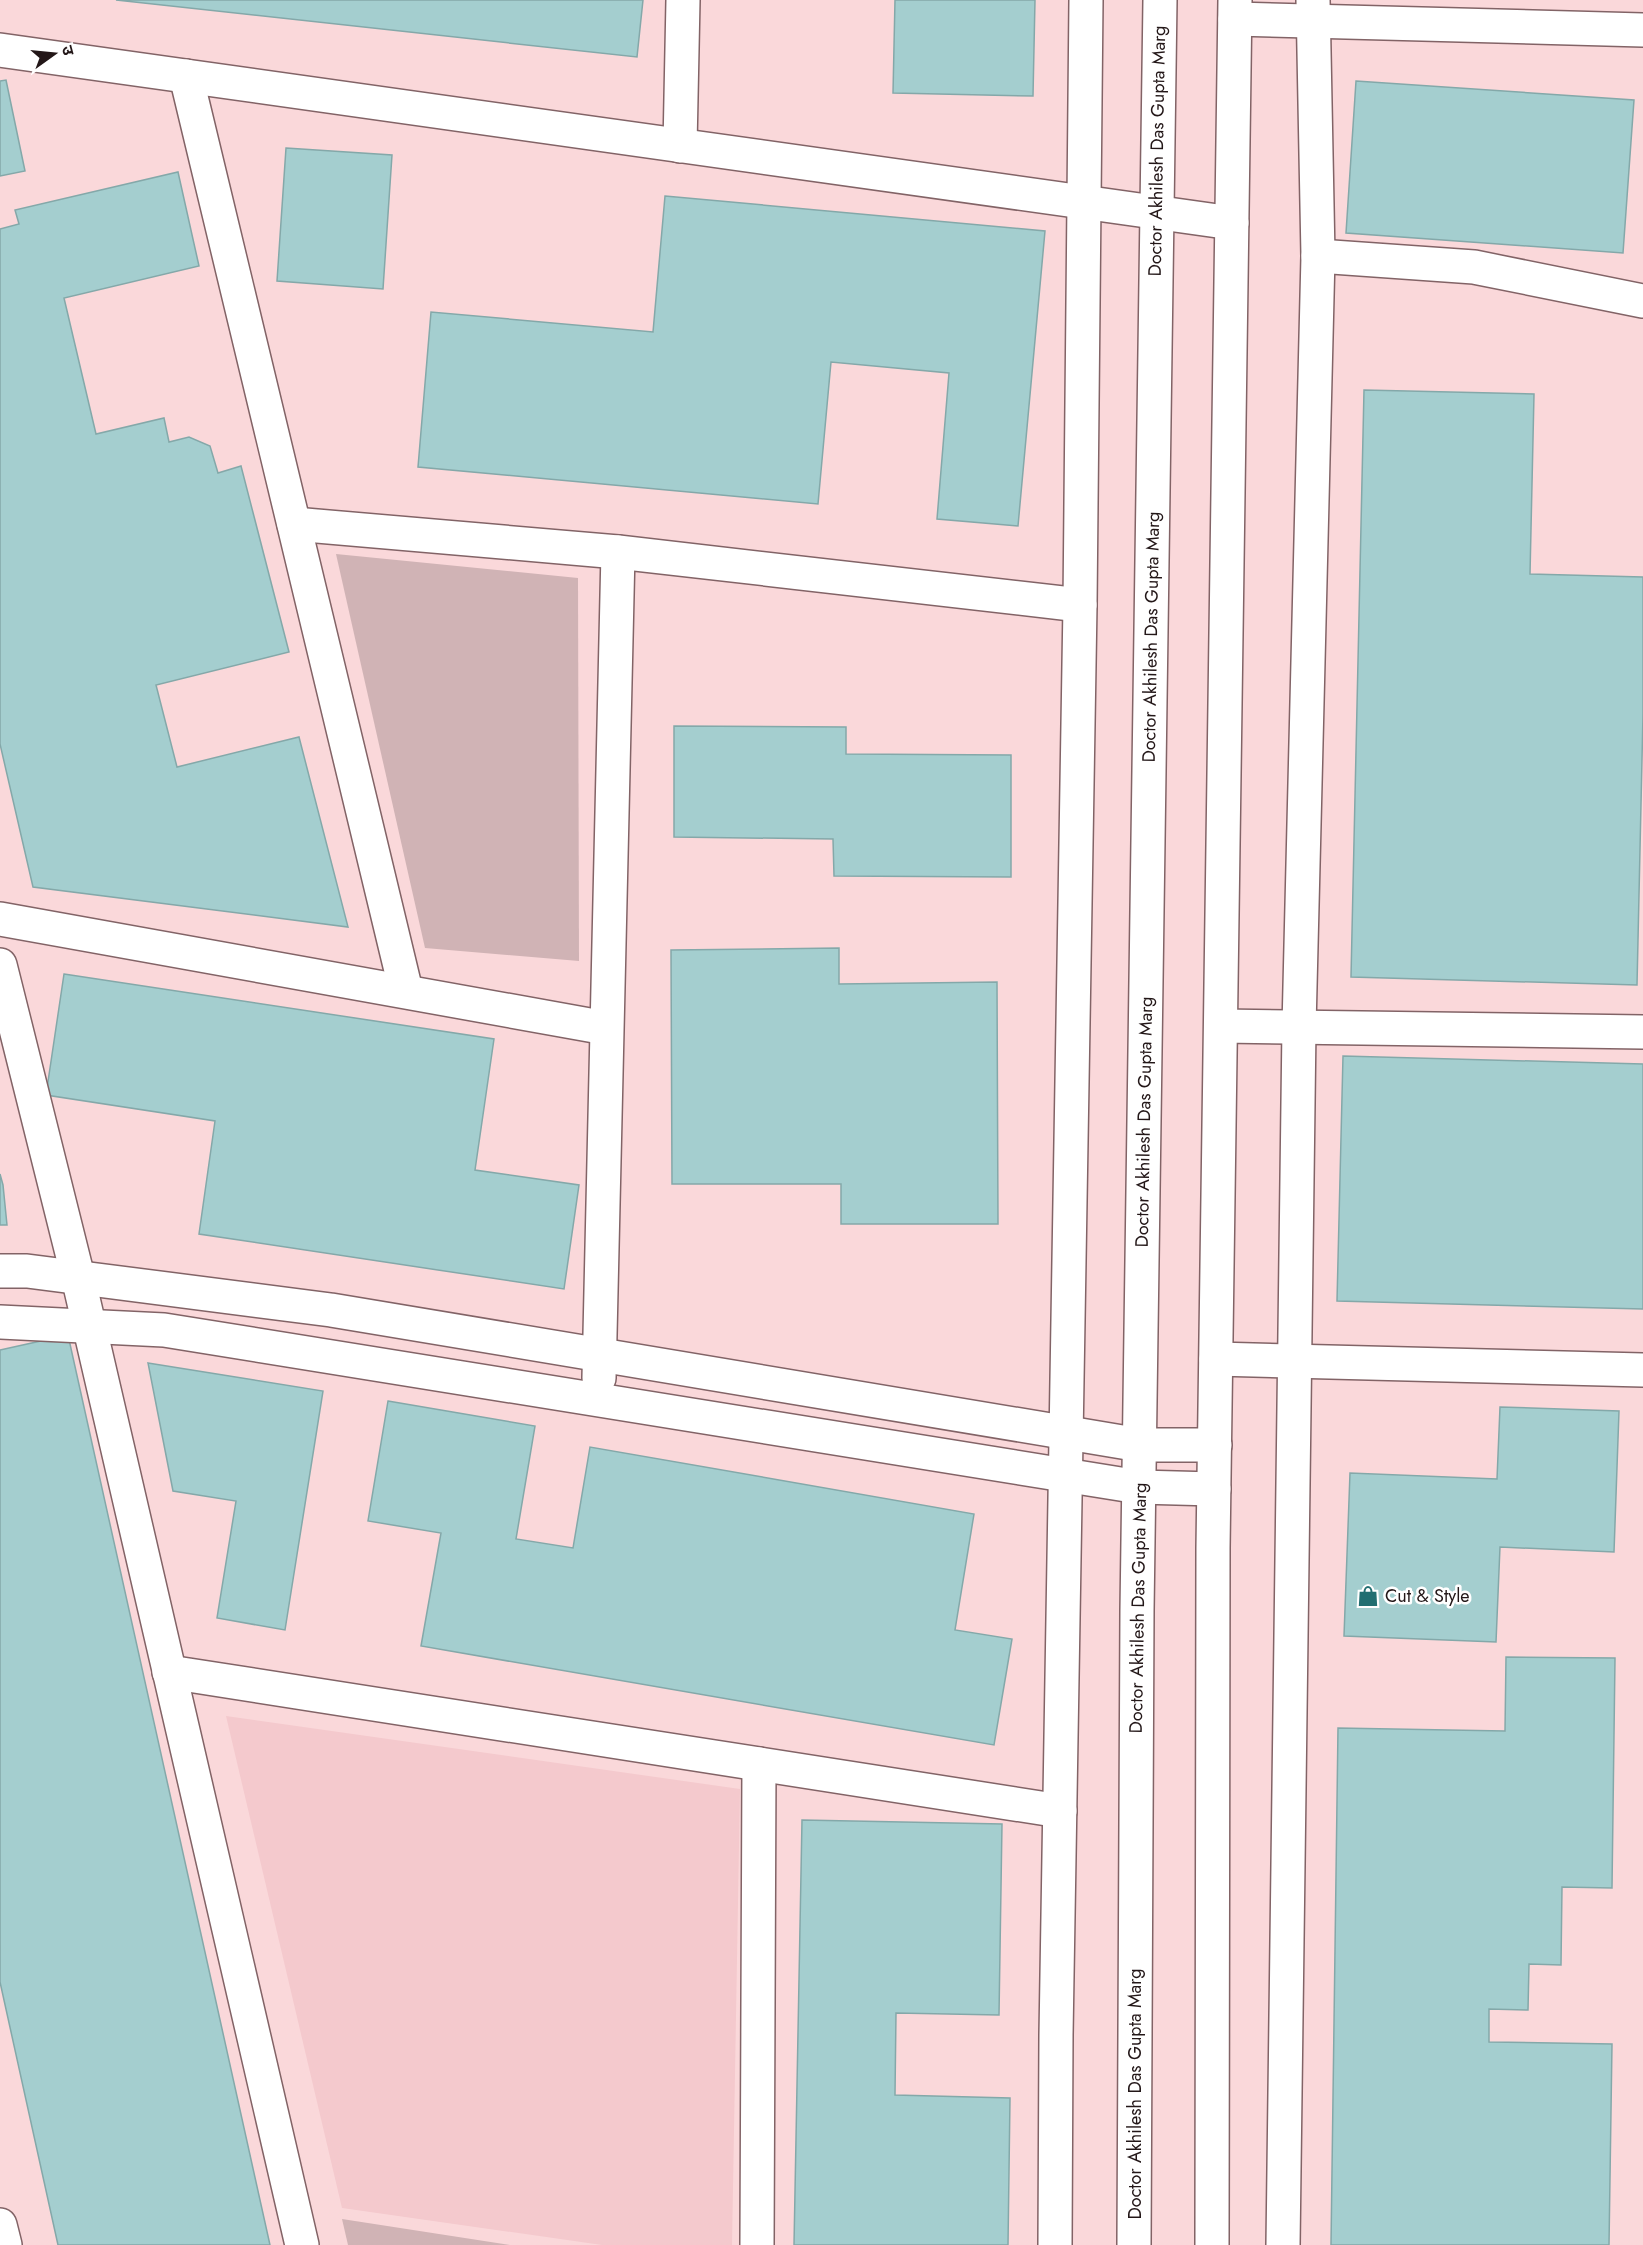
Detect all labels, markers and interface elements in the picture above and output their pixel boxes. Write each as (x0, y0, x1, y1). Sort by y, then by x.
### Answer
north arrow (24, 24, 84, 84)
street label: Doctor Akhilesh Das Gupta Marg (1142, 25, 1172, 277)
text: उ (56, 43, 80, 58)
street label: Doctor Akhilesh Das Gupta Marg (1136, 511, 1166, 763)
street label: Doctor Akhilesh Das Gupta Marg (1129, 996, 1159, 1248)
street label: Doctor Akhilesh Das Gupta Marg (1123, 1482, 1153, 1734)
place label: Cut & Style (1385, 1583, 1470, 1609)
shop icon: Cut & Style (1356, 1584, 1380, 1608)
street label: Doctor Akhilesh Das Gupta Marg (1122, 1969, 1148, 2219)

